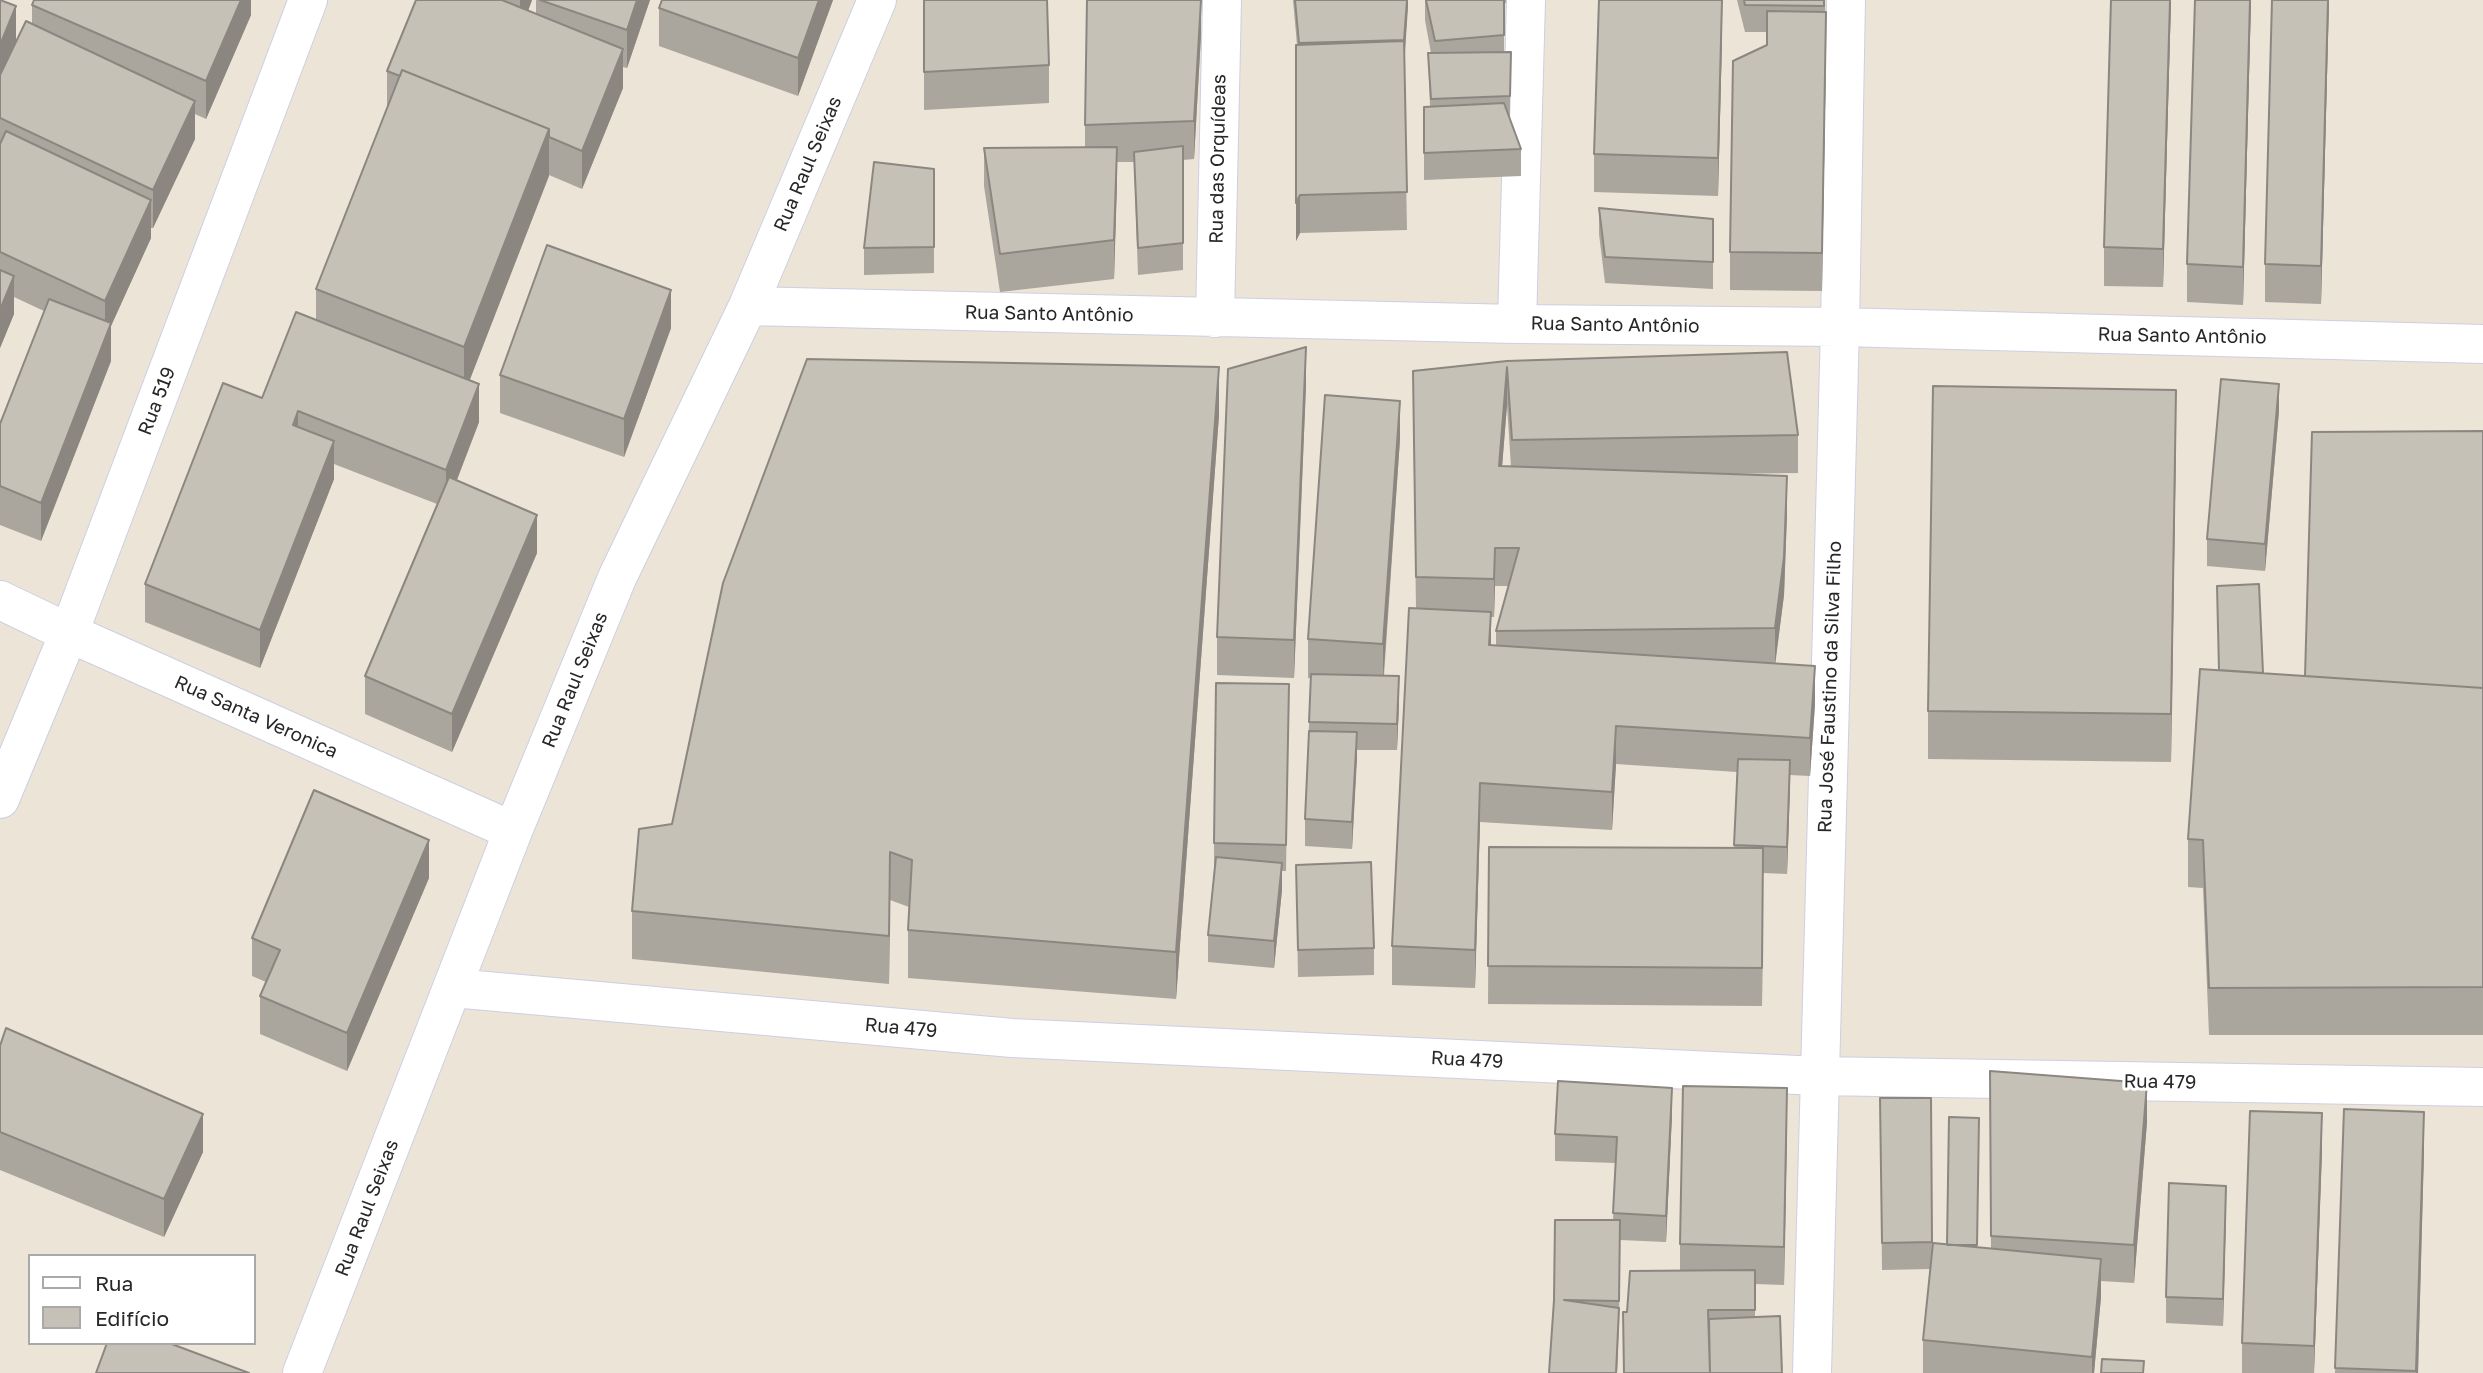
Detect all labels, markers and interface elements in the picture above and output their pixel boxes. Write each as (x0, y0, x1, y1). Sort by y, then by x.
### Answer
street label: Rua das Orquídeas (1205, 74, 1231, 244)
street label: Rua Raul Seixas (769, 93, 847, 235)
street label: Rua Santo Antônio (964, 301, 1134, 327)
street label: Rua Santo Antônio (1530, 312, 1700, 338)
street label: Rua Santo Antônio (2097, 323, 2267, 349)
street label: Rua 519 (134, 364, 180, 438)
street label: Rua José Faustino da Silva Filho (1814, 541, 1846, 833)
street label: Rua Raul Seixas (537, 609, 613, 751)
street label: Rua Santa Veronica (171, 671, 341, 763)
street label: Rua 479 (864, 1013, 938, 1043)
street label: Rua 479 (1430, 1047, 1504, 1073)
street label: Rua 479 (2123, 1070, 2197, 1094)
street label: Rua Raul Seixas (330, 1136, 404, 1280)
legend (28, 1254, 256, 1345)
text: Rua (95, 1270, 133, 1296)
text: Edifício (95, 1305, 169, 1331)

